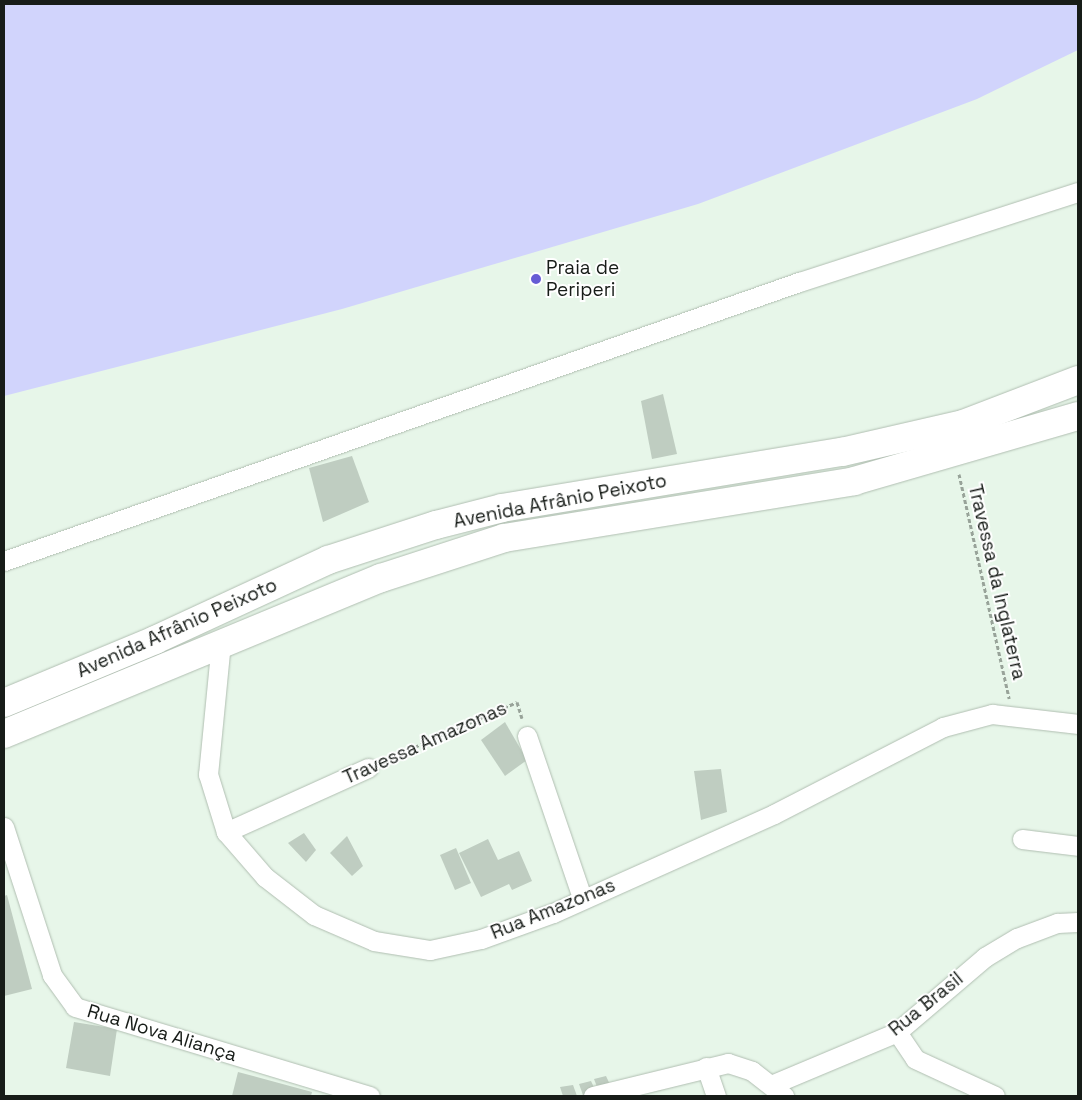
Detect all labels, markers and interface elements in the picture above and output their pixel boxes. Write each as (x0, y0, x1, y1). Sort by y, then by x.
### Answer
place label: Praia de Periperi (546, 257, 619, 301)
marker: Praia de Periperi (530, 273, 542, 285)
street label: Avenida Afrânio Peixoto (451, 469, 669, 533)
street label: Travessa da Inglaterra (963, 482, 1031, 682)
street label: Avenida Afrânio Peixoto (73, 573, 281, 683)
street label: Travessa Amazonas (340, 697, 510, 789)
street label: Rua Amazonas (487, 874, 619, 944)
street label: Rua Brasil (884, 967, 968, 1041)
street label: Rua Nova Aliança (84, 999, 240, 1067)

